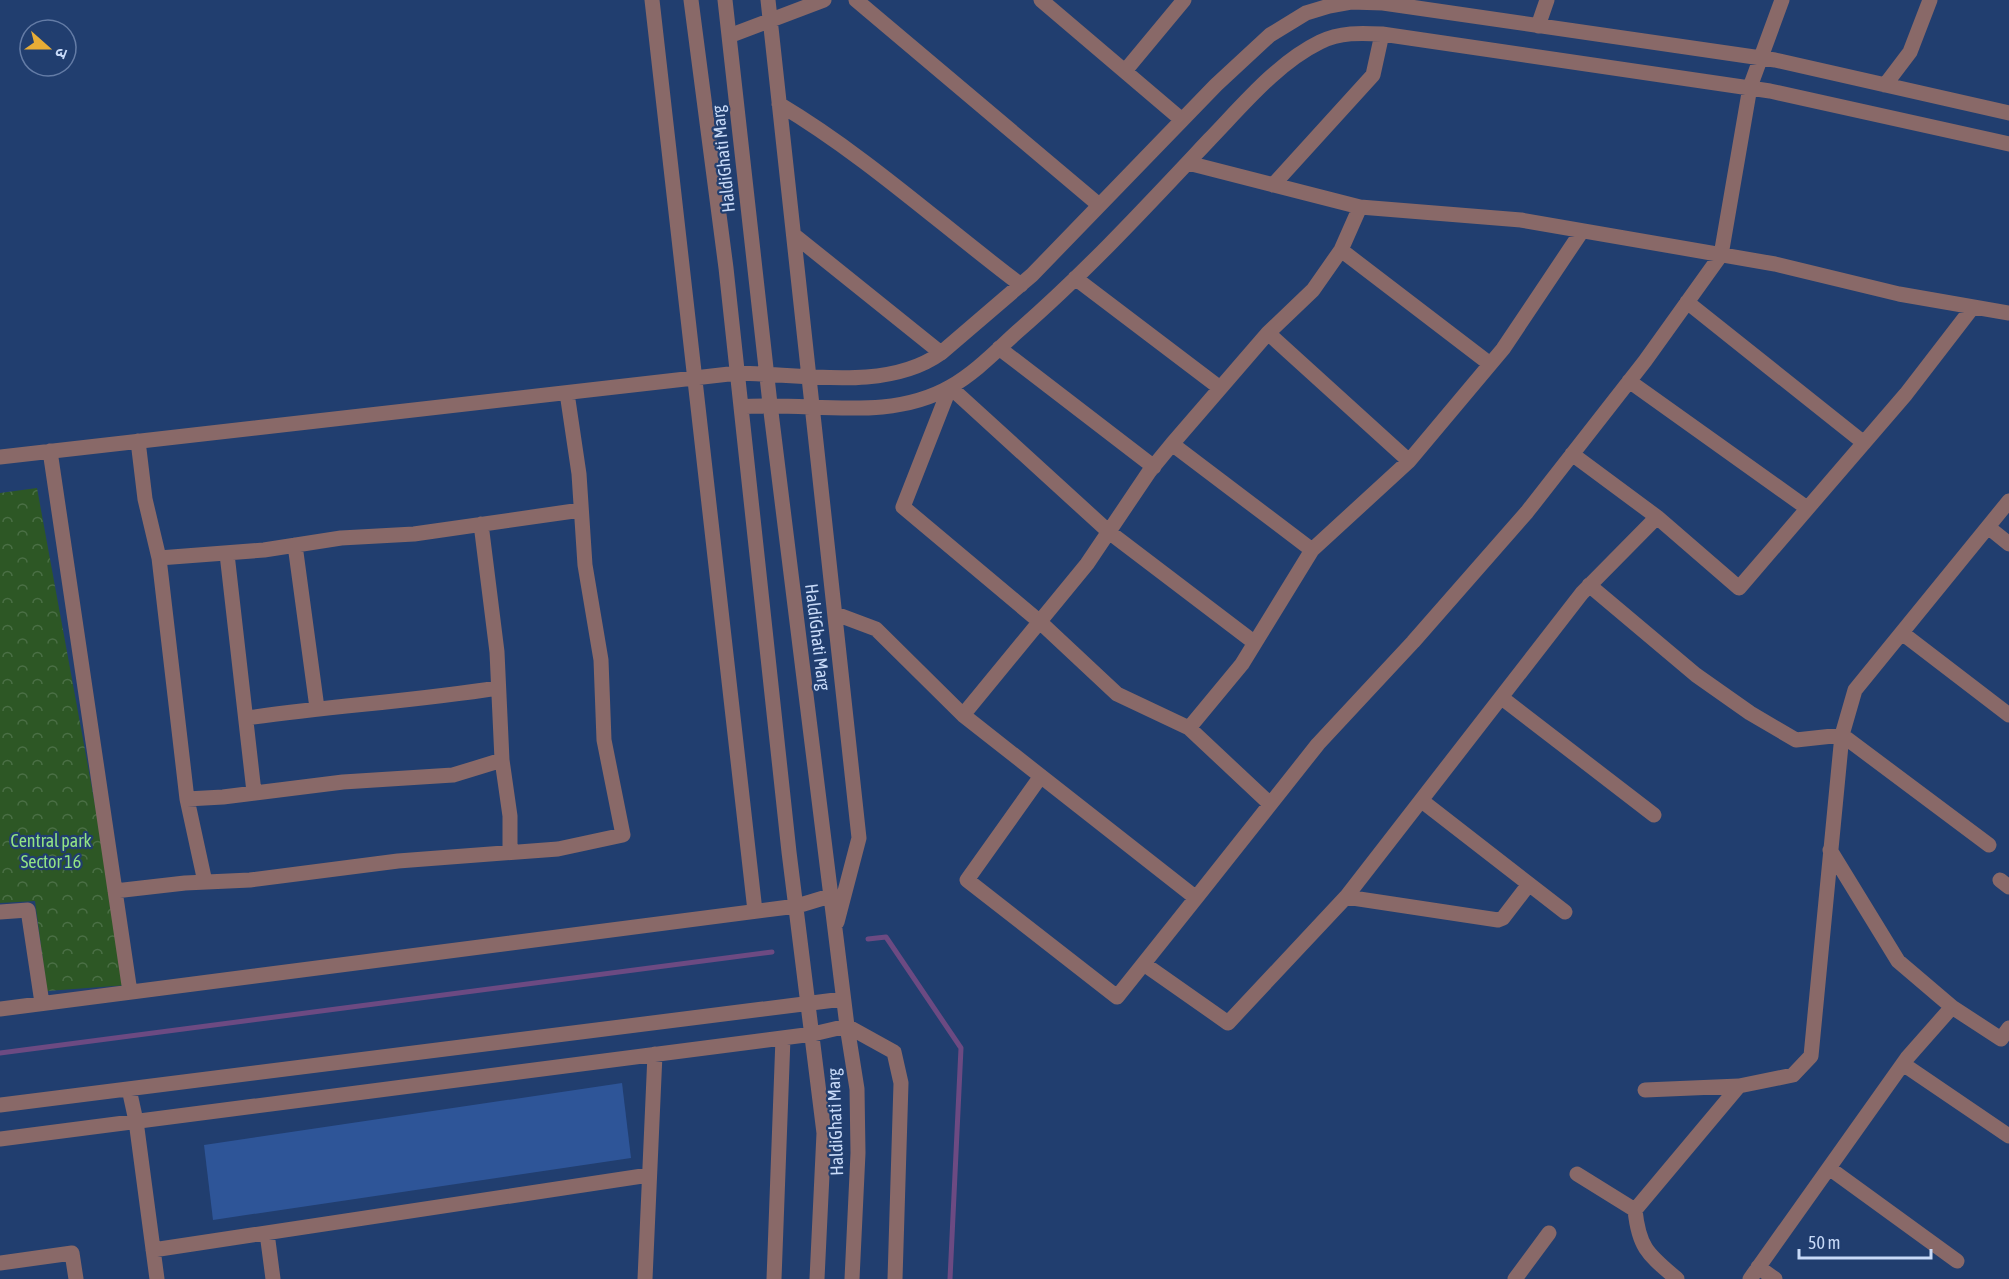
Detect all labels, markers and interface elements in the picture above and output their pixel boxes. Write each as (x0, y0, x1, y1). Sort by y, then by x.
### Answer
north arrow (18, 18, 78, 78)
text: उ (52, 46, 72, 62)
street label: HaldiGhati Marg (707, 104, 739, 214)
street label: HaldiGhati Marg (801, 582, 835, 692)
park label: Central park Sector 16 (11, 830, 92, 872)
street label: HaldiGhati Marg (823, 1068, 847, 1176)
scale bar (1799, 1222, 1931, 1260)
text: 50 m (1808, 1232, 1840, 1253)

